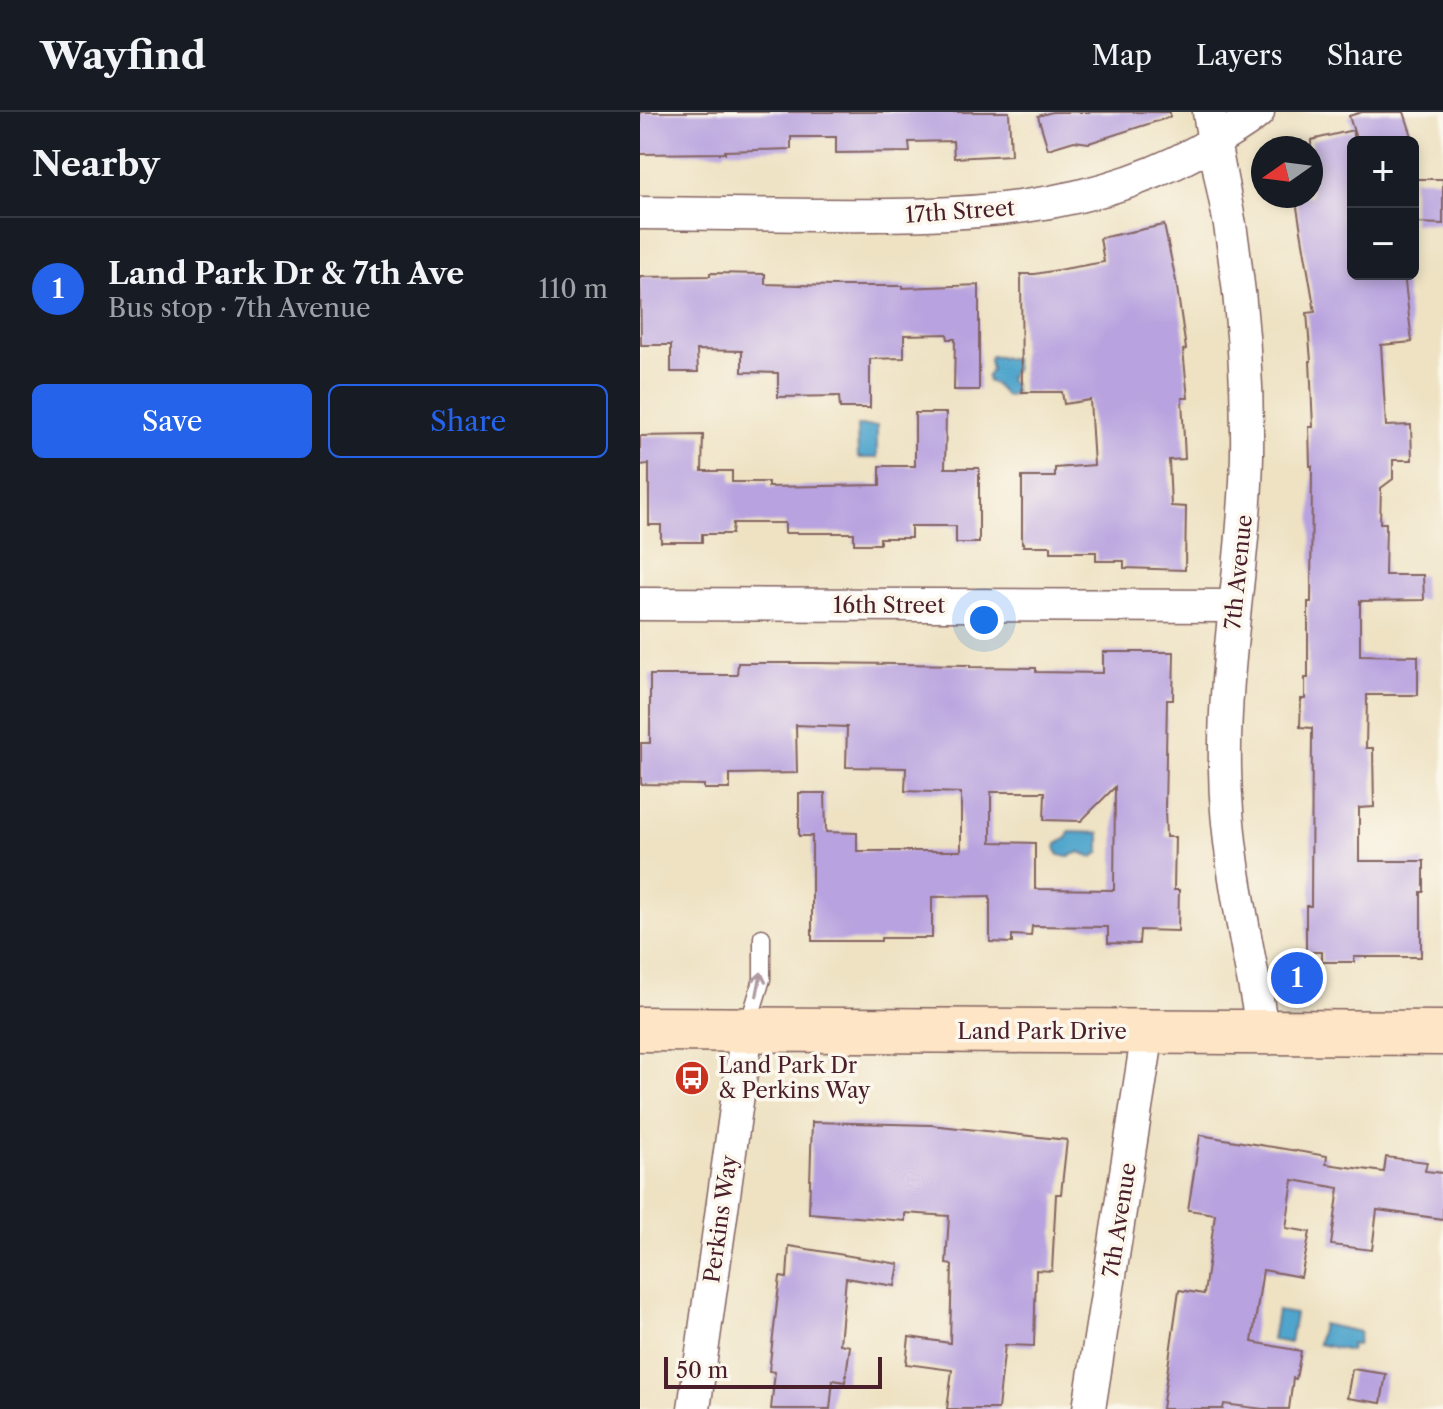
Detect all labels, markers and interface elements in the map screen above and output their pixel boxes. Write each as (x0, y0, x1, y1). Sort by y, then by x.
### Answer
text: Wayfind (40, 32, 206, 79)
text: Map (1092, 38, 1152, 72)
text: Layers (1196, 38, 1283, 72)
text: Share (1327, 38, 1403, 72)
north arrow (1251, 136, 1323, 208)
map controls (1347, 136, 1419, 280)
button: + (1347, 136, 1419, 208)
text: Nearby (32, 143, 160, 185)
street label: 17th Street (904, 194, 1016, 229)
button: − (1347, 208, 1419, 280)
text: Land Park Dr & 7th Ave (108, 255, 464, 292)
text: 1 (52, 273, 64, 305)
text: 110 m (539, 273, 608, 305)
text: Bus stop · 7th Avenue (108, 292, 370, 324)
button: Save (32, 384, 312, 458)
button: Share (328, 384, 608, 458)
street label: 7th Avenue (1219, 513, 1258, 631)
street label: 16th Street (833, 592, 945, 619)
your location (964, 600, 1004, 640)
pin: 1 (1271, 948, 1323, 1008)
one-way arrow (752, 972, 767, 998)
street label: Land Park Drive (957, 1018, 1127, 1045)
place label: Land Park Dr & Perkins Way (718, 1052, 871, 1104)
bus stop icon: Land Park Dr & Perkins Way (673, 1059, 711, 1097)
street label: Perkins Way (698, 1153, 743, 1285)
street label: 7th Avenue (1097, 1161, 1142, 1279)
scale bar (664, 1353, 882, 1389)
text: 50 m (676, 1357, 728, 1384)

